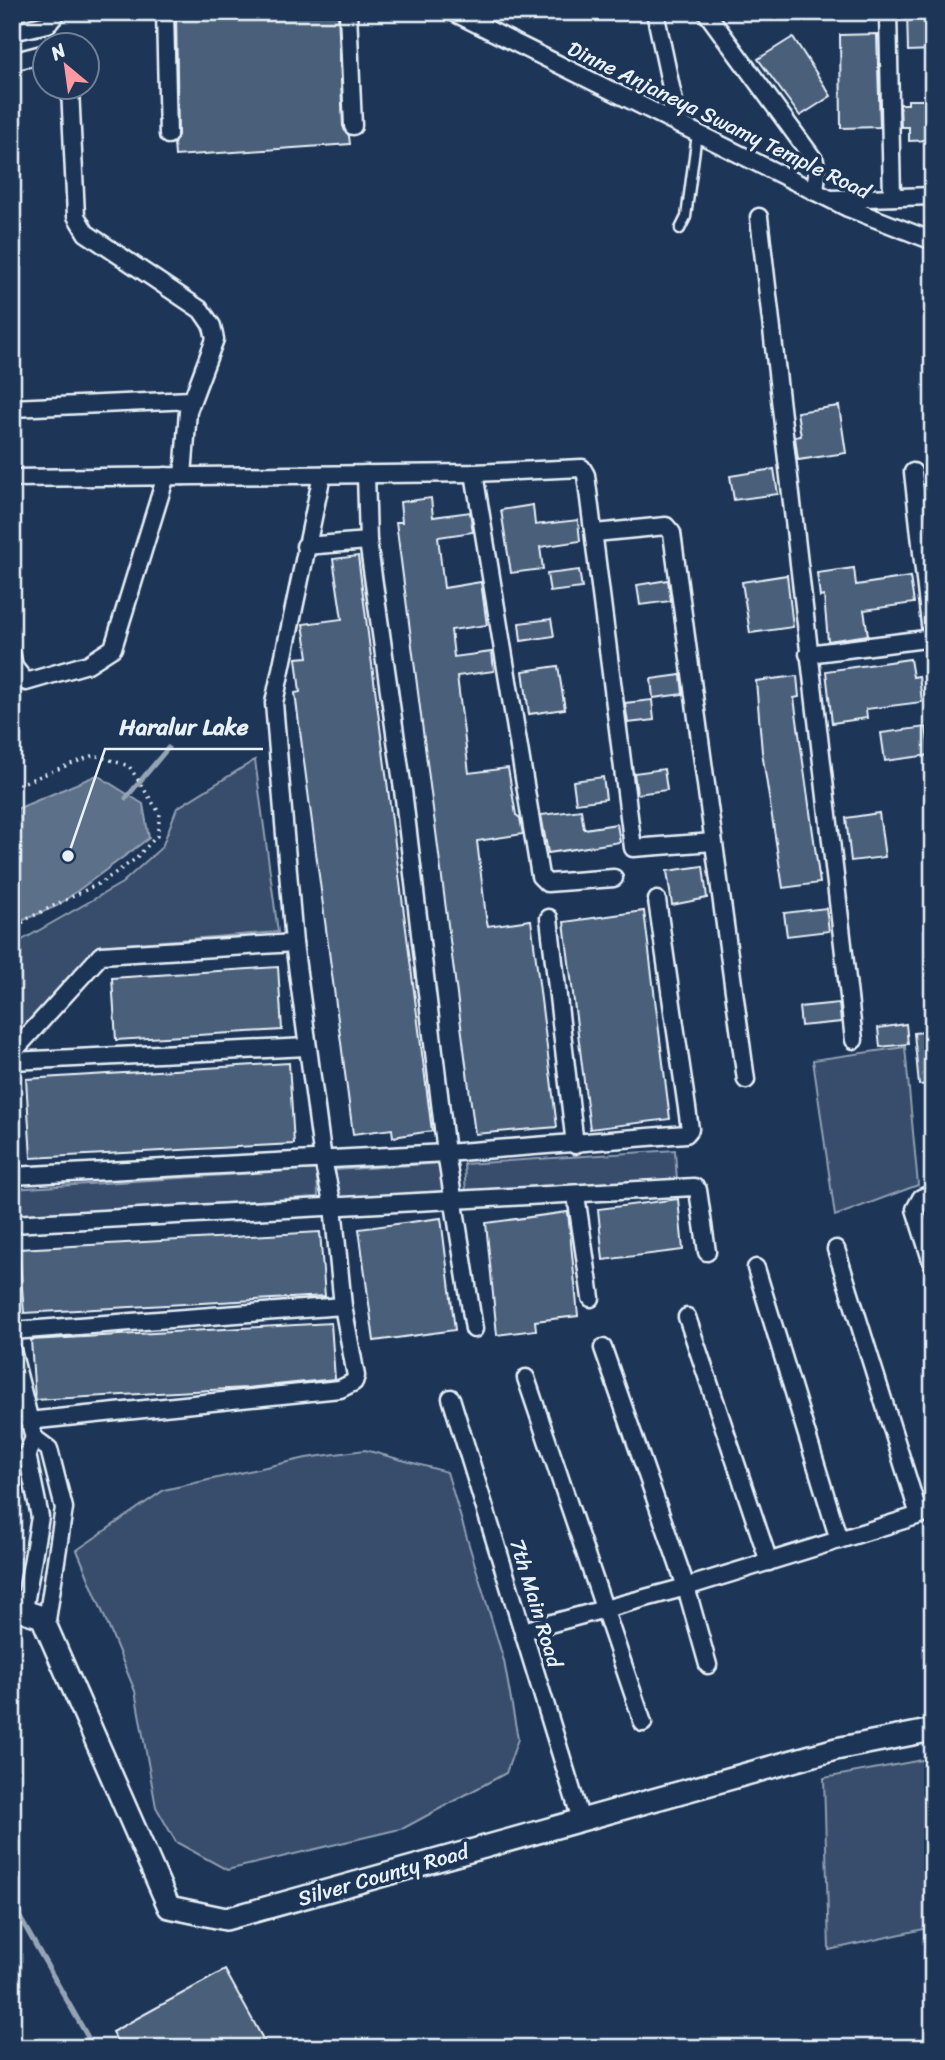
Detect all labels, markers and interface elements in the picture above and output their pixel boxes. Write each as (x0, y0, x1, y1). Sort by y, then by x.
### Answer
street label: Dinne Anjaneya Swamy Temple Road (561, 30, 879, 211)
north arrow (32, 32, 102, 102)
text: N (43, 34, 72, 70)
callout: Haralur Lake (105, 705, 263, 749)
text: Haralur Lake (118, 707, 249, 748)
street label: 7th Main Road (498, 1534, 574, 1674)
street label: Silver County Road (293, 1832, 475, 1918)

